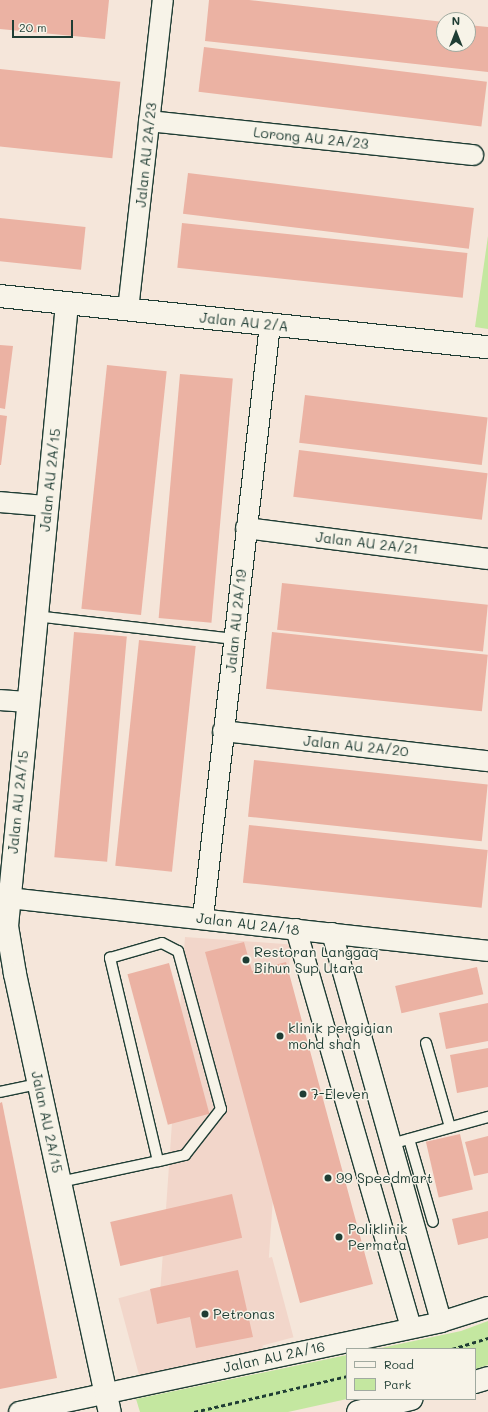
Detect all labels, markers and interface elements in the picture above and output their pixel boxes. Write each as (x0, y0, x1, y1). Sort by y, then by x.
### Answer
scale bar (14, 12, 75, 38)
north arrow (436, 12, 476, 52)
text: N (452, 13, 460, 28)
text: 20 m (19, 19, 47, 35)
street label: Jalan AU 2A/23 (132, 102, 160, 208)
street label: Lorong AU 2A/23 (253, 124, 369, 152)
street label: Jalan AU 2/A (199, 309, 289, 335)
street label: Jalan AU 2A/15 (36, 428, 64, 532)
street label: Jalan AU 2A/21 (315, 528, 419, 558)
street label: Jalan AU 2A/19 (222, 569, 250, 673)
street label: Jalan AU 2A/20 (303, 732, 409, 760)
street label: Jalan AU 2A/15 (4, 750, 32, 854)
street label: Jalan AU 2A/18 (195, 909, 301, 939)
place label: Restoran Langgaq Bihun Sup Utara (254, 944, 379, 976)
marker: Restoran Langgaq Bihun Sup Utara (241, 955, 251, 965)
place label: klinik pergigian mohd shah (288, 1020, 393, 1052)
marker: klinik pergigian mohd shah (275, 1031, 285, 1041)
street label: Jalan AU 2A/15 (28, 1070, 66, 1174)
place label: 7-Eleven (311, 1086, 369, 1102)
marker: 7-Eleven (298, 1089, 308, 1099)
place label: 99 Speedmart (336, 1170, 433, 1186)
marker: 99 Speedmart (323, 1173, 333, 1183)
place label: Poliklinik Permata (348, 1221, 407, 1254)
marker: Poliklinik Permata (333, 1231, 345, 1243)
place label: Petronas (213, 1306, 275, 1322)
marker: Petronas (200, 1309, 210, 1319)
street label: Jalan AU 2A/16 (221, 1338, 327, 1376)
legend (346, 1348, 476, 1400)
text: Road (384, 1356, 414, 1372)
text: Park (384, 1376, 411, 1392)

